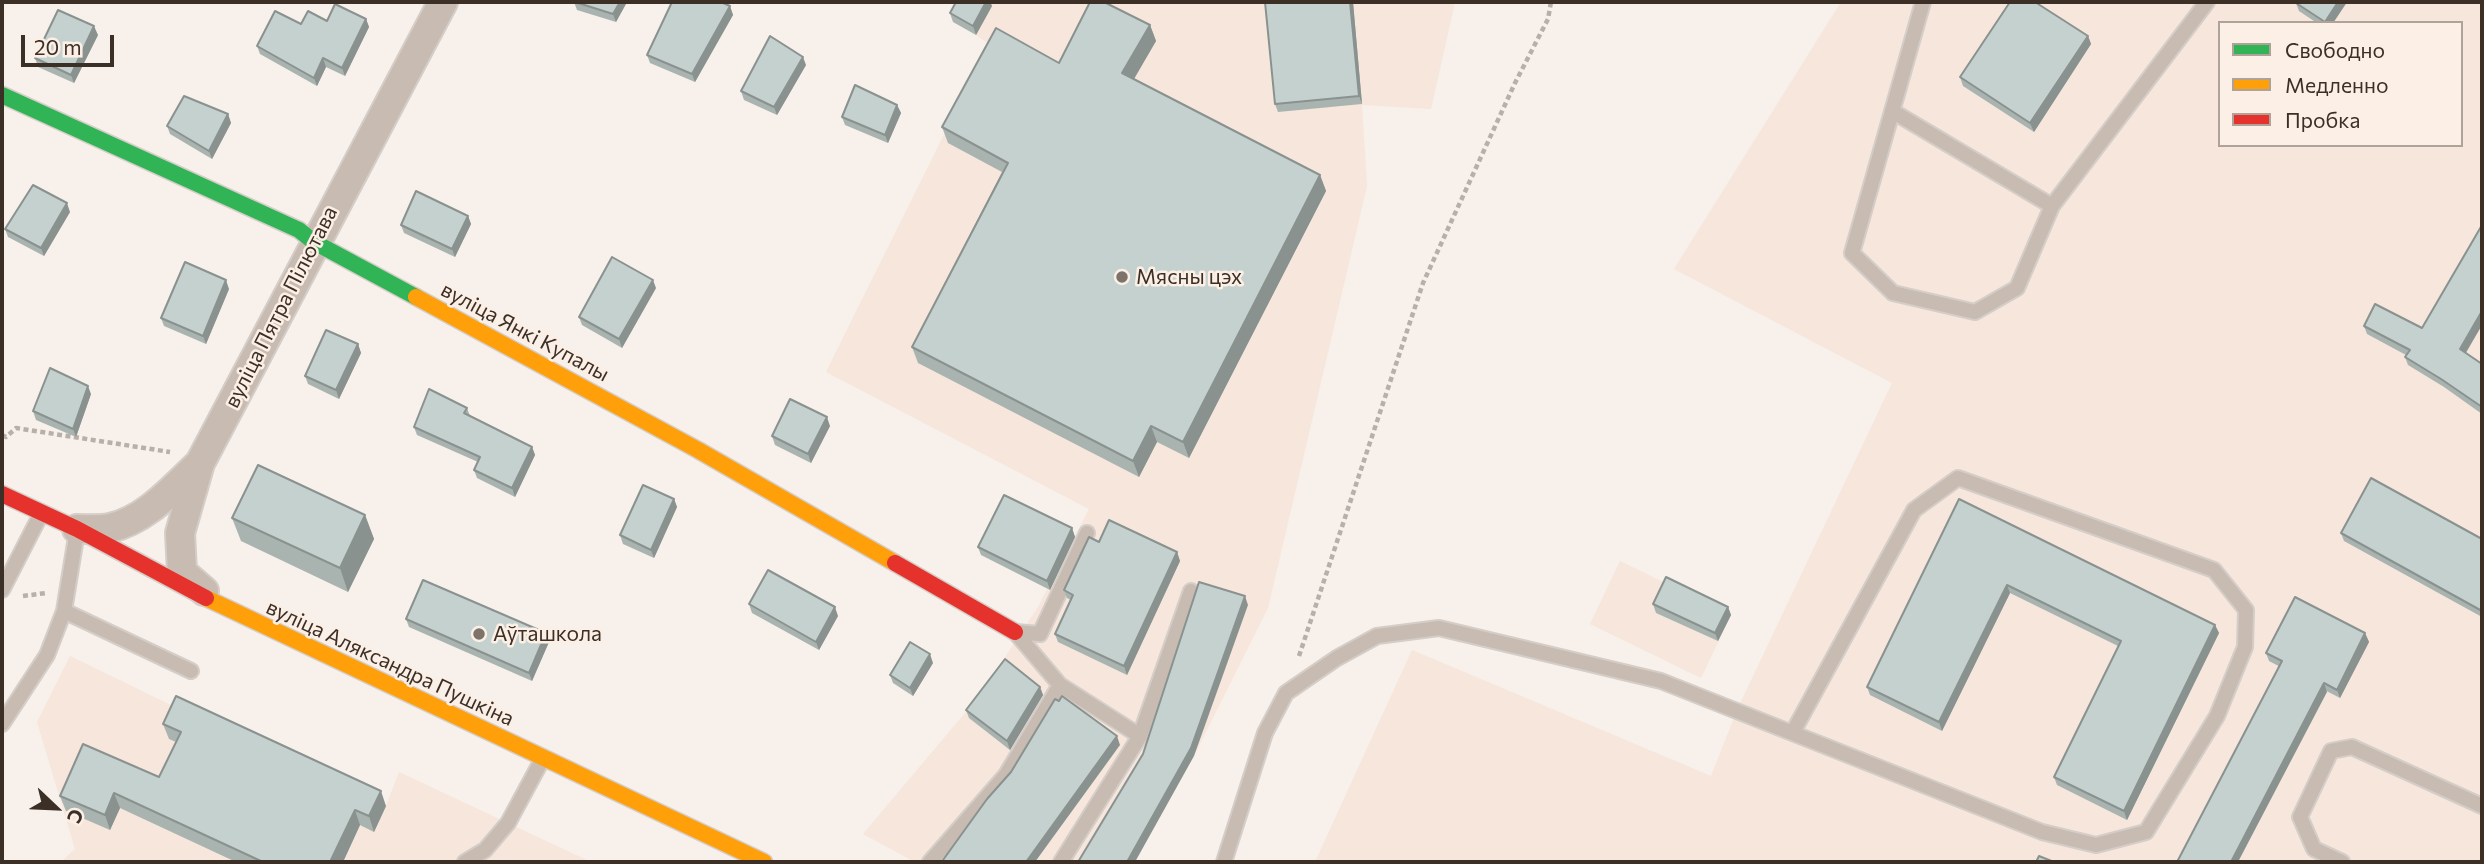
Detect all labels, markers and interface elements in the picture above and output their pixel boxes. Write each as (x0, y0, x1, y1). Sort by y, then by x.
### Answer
scale bar (24, 21, 117, 65)
legend (2218, 21, 2463, 147)
text: 20 m (34, 34, 82, 59)
text: Свободно (2285, 37, 2385, 62)
text: Медленно (2285, 72, 2389, 97)
text: Пробка (2285, 107, 2360, 132)
street label: вуліца Пятра Пілютава (219, 202, 343, 412)
place label: Мясны цэх (1136, 264, 1242, 290)
marker: Мясны цэх (1114, 269, 1130, 285)
street label: вуліца Янкі Купалы (437, 277, 613, 387)
street label: вуліца Аляксандра Пушкіна (262, 594, 518, 732)
place label: Аўташкола (493, 621, 602, 647)
marker: Аўташкола (471, 626, 487, 642)
north arrow (21, 773, 91, 843)
text: С (63, 806, 89, 827)

